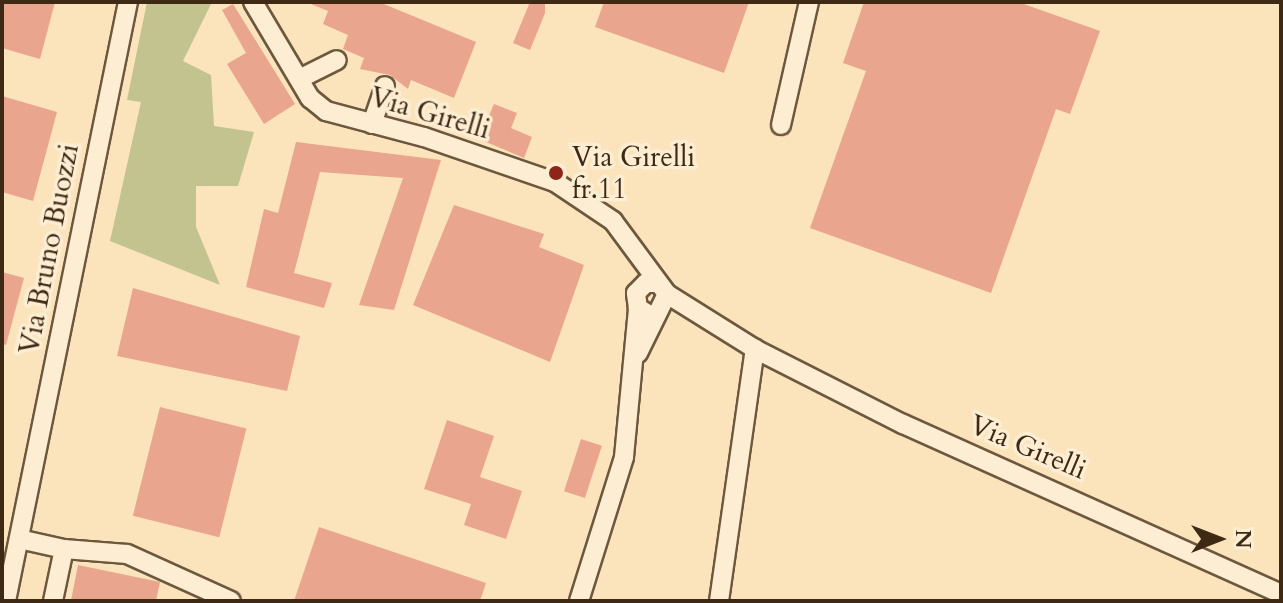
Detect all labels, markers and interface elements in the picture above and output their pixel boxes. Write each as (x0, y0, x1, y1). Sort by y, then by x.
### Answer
street label: Via Girelli (366, 80, 494, 146)
place label: Via Girelli fr.11 (572, 140, 695, 206)
street label: Via Bruno Buozzi (12, 141, 86, 357)
marker: Via Girelli fr.11 (547, 164, 565, 182)
street label: Via Girelli (965, 407, 1091, 487)
north arrow (1179, 499, 1259, 579)
text: N (1228, 529, 1258, 549)

